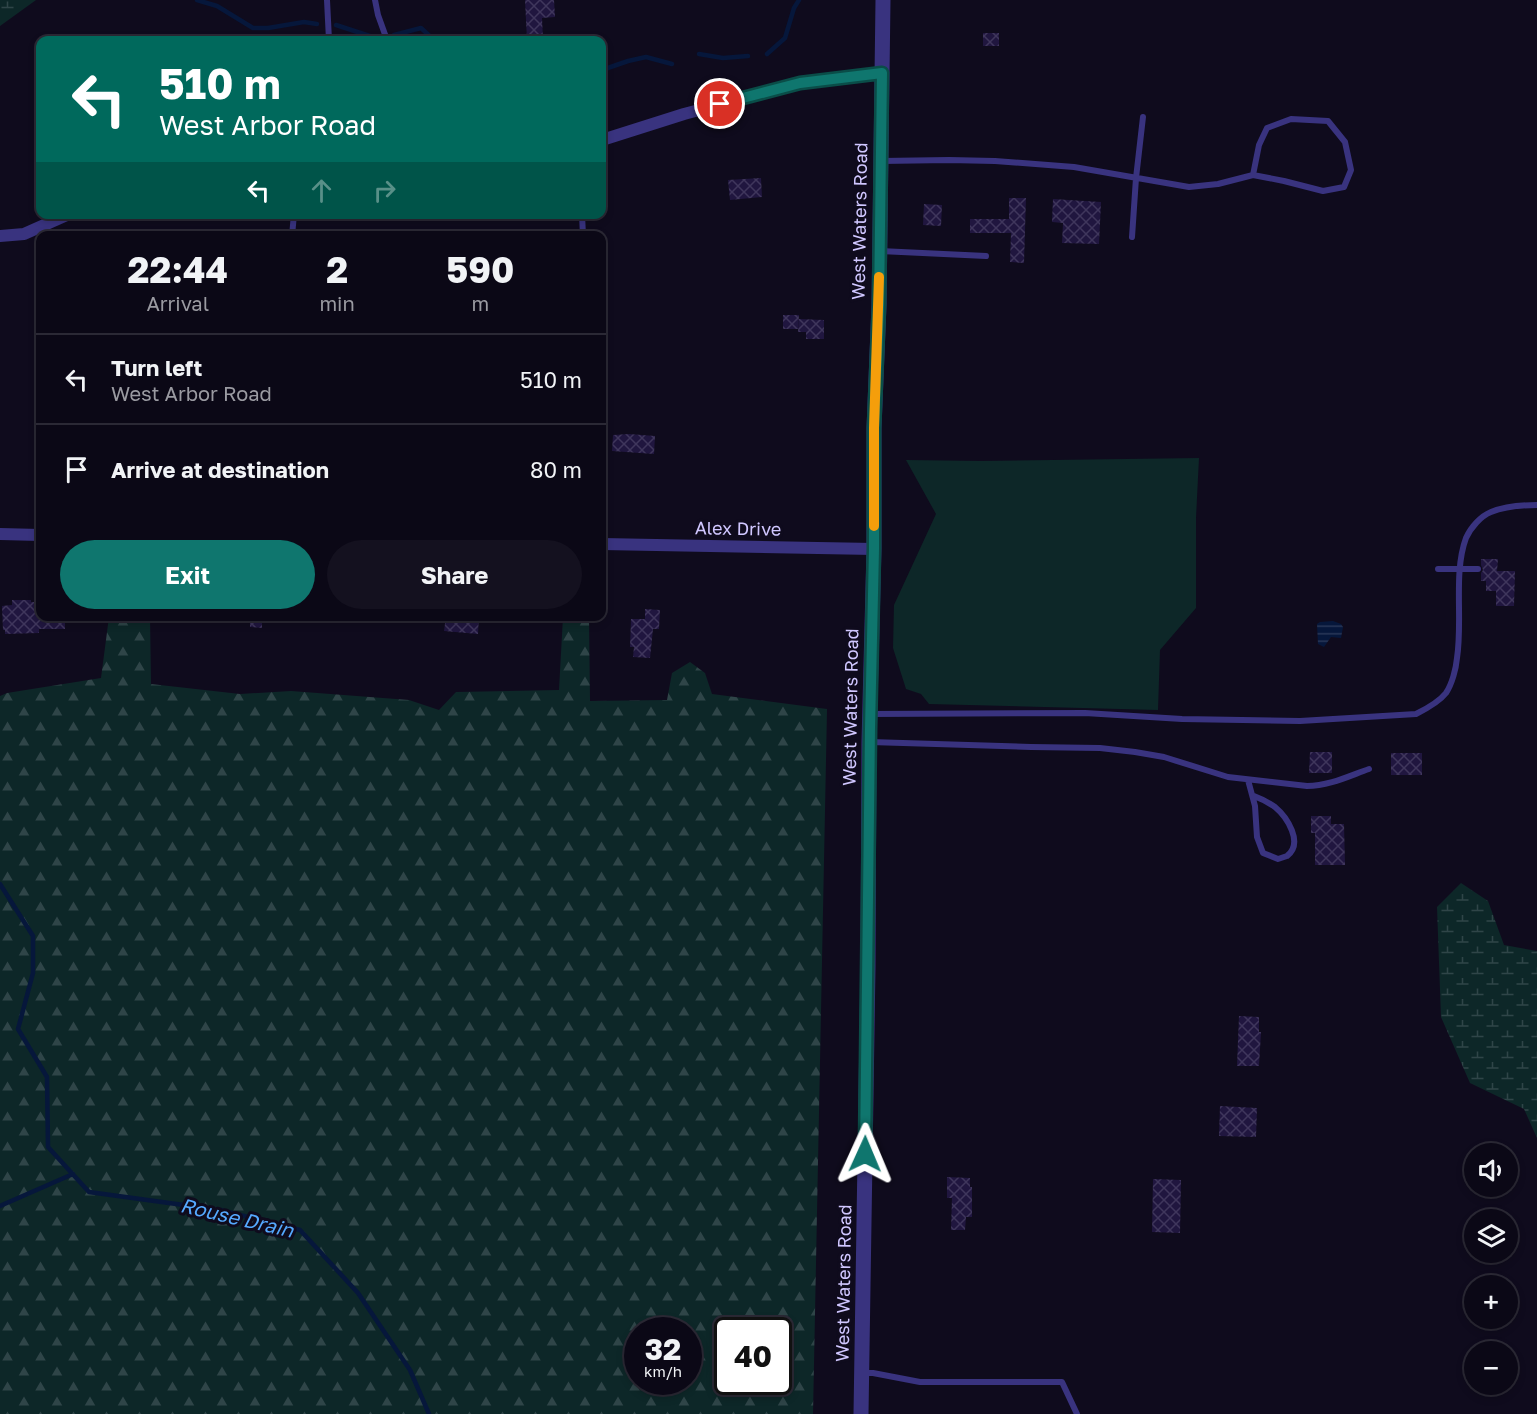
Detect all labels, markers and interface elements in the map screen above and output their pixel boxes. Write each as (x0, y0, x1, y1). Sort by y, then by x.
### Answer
text: 510 m (159, 58, 281, 108)
icon: left (60, 60, 138, 138)
pin (694, 78, 745, 129)
icon: arrive (703, 87, 736, 120)
text: West Arbor Road (159, 109, 376, 141)
street label: West Waters Road (847, 142, 871, 300)
icon: left (242, 174, 275, 207)
icon: ahead (305, 174, 338, 207)
icon: right (368, 174, 401, 207)
text: 22:44 (127, 248, 228, 291)
text: 2 (326, 248, 348, 291)
text: 590 (446, 248, 515, 291)
text: Arrival (146, 291, 209, 315)
text: min (319, 291, 355, 315)
text: m (472, 291, 489, 315)
text: Turn left (111, 354, 202, 381)
icon: left (60, 363, 93, 396)
text: 510 m (520, 366, 582, 393)
text: West Arbor Road (111, 381, 272, 405)
icon: arrive (60, 453, 93, 486)
text: Arrive at destination (111, 456, 329, 483)
text: 80 m (530, 456, 582, 483)
street label: Alex Drive (695, 516, 781, 540)
button: Exit (60, 540, 315, 609)
button: Share (327, 540, 582, 609)
street label: West Waters Road (838, 628, 862, 786)
position arrow (833, 1122, 897, 1186)
map controls (1464, 1143, 1518, 1395)
button: sound (1464, 1143, 1518, 1197)
water label: Rouse Drain (178, 1192, 297, 1242)
street label: West Waters Road (831, 1204, 855, 1362)
button: layers (1464, 1209, 1518, 1263)
button: + (1464, 1275, 1518, 1329)
speed limit sign: 40 (714, 1317, 792, 1395)
text: 32 (645, 1331, 681, 1367)
button: − (1464, 1341, 1518, 1395)
text: km/h (644, 1362, 682, 1380)

